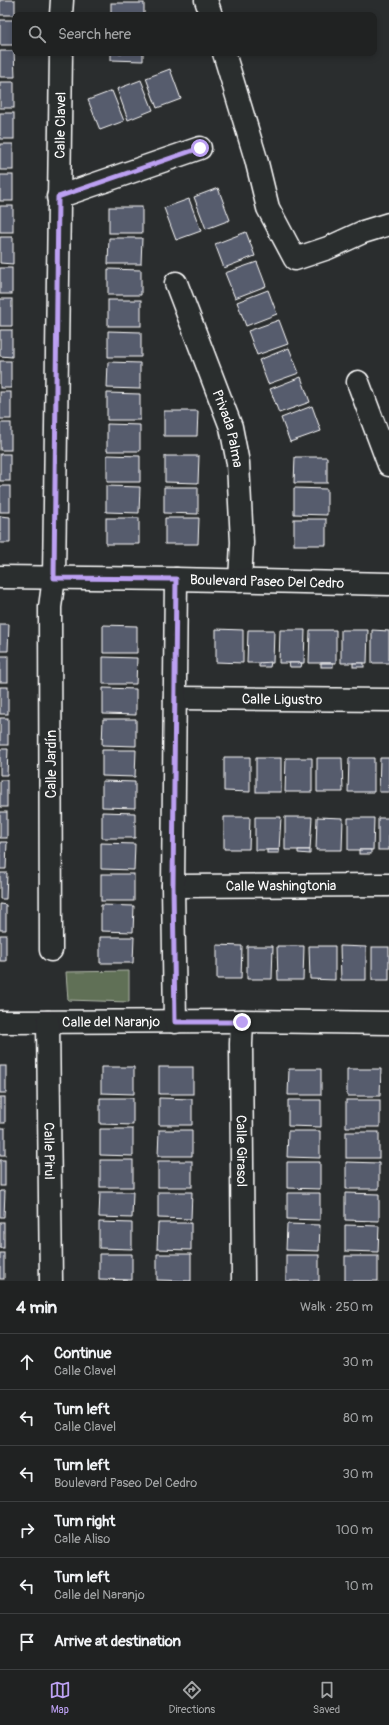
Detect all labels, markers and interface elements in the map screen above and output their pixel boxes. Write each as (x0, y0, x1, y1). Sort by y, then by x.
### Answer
search box (12, 12, 377, 56)
icon: search (26, 23, 48, 45)
text: Search here (58, 25, 131, 44)
street label: Calle Clavel (52, 92, 69, 159)
route start (191, 139, 209, 157)
street label: Privada Palma (209, 387, 246, 468)
street label: Boulevard Paseo Del Cedro (190, 571, 345, 592)
street label: Calle Ligustro (242, 691, 323, 708)
street label: Calle Jardín (43, 730, 60, 798)
street label: Calle Washingtonia (226, 877, 336, 895)
street label: Calle del Naranjo (62, 1013, 160, 1031)
route end (233, 1013, 251, 1031)
street label: Calle Girasol (233, 1115, 250, 1187)
street label: Calle Pirul (40, 1122, 58, 1180)
text: 4 min (16, 1297, 57, 1318)
text: Walk · 250 m (300, 1299, 373, 1315)
text: Continue (54, 1344, 112, 1363)
icon: ahead (16, 1351, 38, 1373)
text: 30 m (343, 1354, 373, 1370)
text: Calle Clavel (54, 1363, 116, 1379)
text: Turn left (54, 1400, 110, 1419)
icon: left (16, 1407, 38, 1429)
text: 80 m (343, 1410, 373, 1426)
text: Calle Clavel (54, 1419, 116, 1435)
text: Turn left (54, 1456, 110, 1475)
icon: left (16, 1463, 38, 1485)
text: 30 m (343, 1466, 373, 1482)
text: Boulevard Paseo Del Cedro (54, 1475, 197, 1491)
text: Turn right (54, 1512, 115, 1531)
icon: right (16, 1519, 38, 1541)
text: 100 m (336, 1522, 373, 1538)
text: Calle Aliso (54, 1531, 110, 1547)
text: Turn left (54, 1568, 110, 1587)
icon: left (16, 1575, 38, 1597)
text: 10 m (345, 1578, 373, 1594)
text: Calle del Naranjo (54, 1587, 145, 1603)
icon: arrive (16, 1631, 38, 1653)
text: Arrive at destination (54, 1632, 181, 1651)
tab: Map (49, 1679, 71, 1716)
tab: Directions (169, 1679, 215, 1716)
tab: Saved (313, 1679, 340, 1716)

